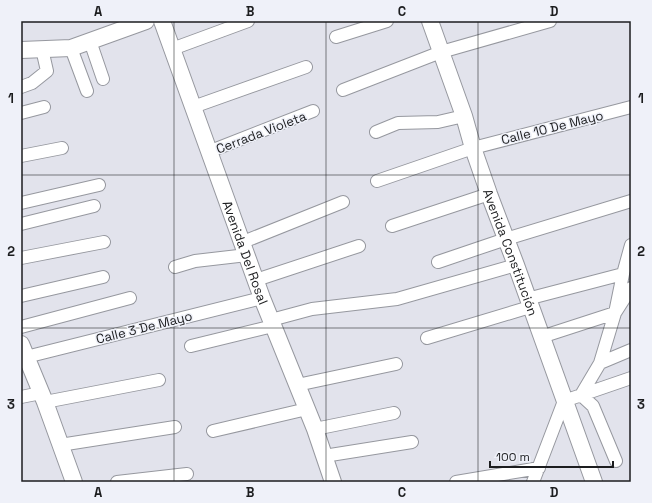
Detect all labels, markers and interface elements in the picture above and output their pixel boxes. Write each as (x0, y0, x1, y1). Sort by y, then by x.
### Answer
text: A (94, 3, 103, 20)
text: B (246, 3, 255, 20)
text: C (398, 3, 406, 20)
text: D (550, 3, 559, 20)
text: 1 (8, 90, 14, 107)
text: 1 (638, 90, 644, 107)
street label: Cerrada Violeta (214, 107, 309, 157)
street label: Calle 10 De Mayo (499, 107, 605, 148)
street label: Avenida Constitución (479, 187, 542, 318)
street label: Avenida Del Rosal (218, 198, 272, 307)
text: 2 (7, 243, 15, 260)
text: 2 (637, 243, 645, 260)
street label: Calle 3 De Mayo (94, 307, 194, 348)
text: 3 (7, 396, 15, 413)
text: 3 (637, 396, 645, 413)
scale bar (490, 443, 613, 469)
text: 100 m (496, 449, 530, 465)
text: A (94, 484, 103, 501)
text: B (246, 484, 255, 501)
text: C (398, 484, 406, 501)
text: D (550, 484, 559, 501)

